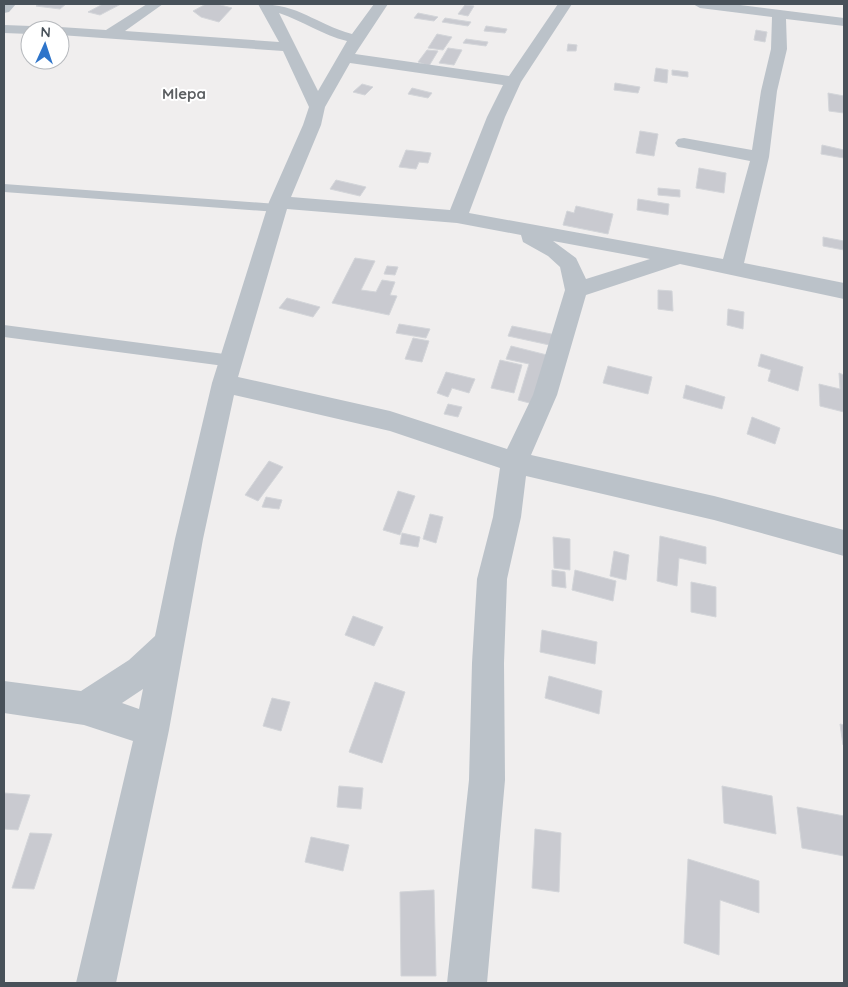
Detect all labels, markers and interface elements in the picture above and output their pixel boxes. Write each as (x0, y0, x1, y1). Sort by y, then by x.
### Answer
north arrow (20, 20, 70, 70)
text: N (40, 23, 51, 41)
district label: Mlepa (162, 84, 206, 103)

